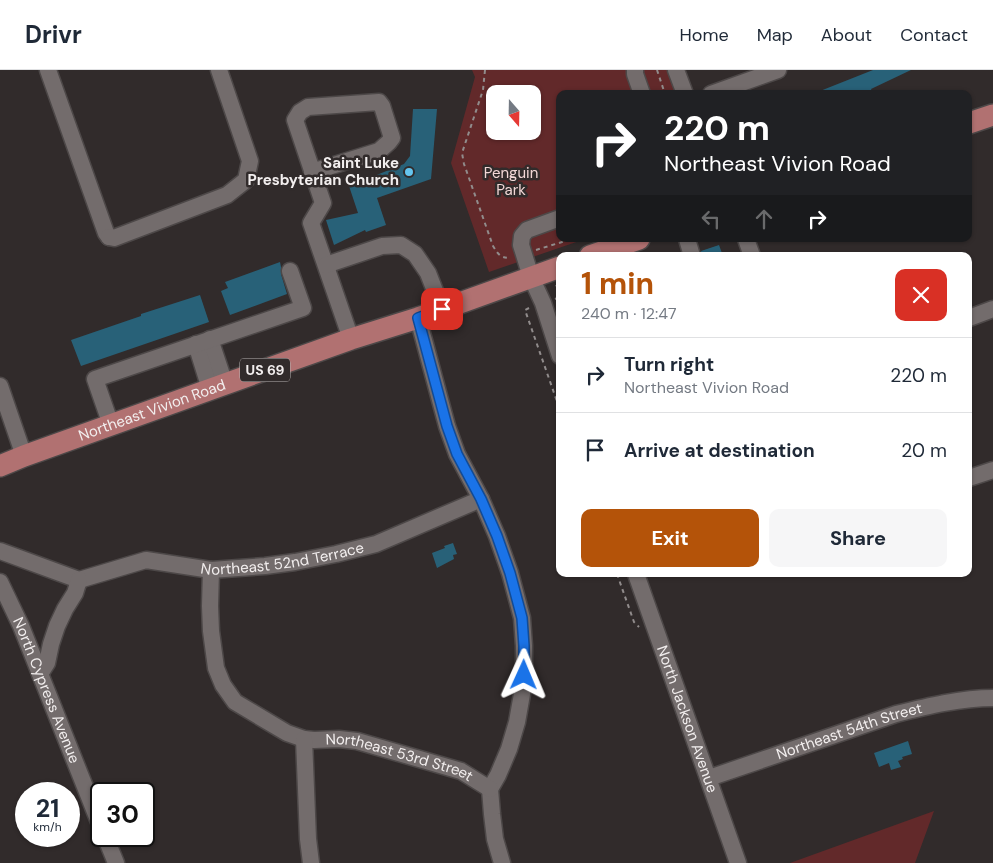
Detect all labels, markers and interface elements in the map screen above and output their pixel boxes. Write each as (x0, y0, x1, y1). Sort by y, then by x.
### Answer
text: Drivr (25, 19, 82, 50)
text: Home (679, 23, 729, 47)
text: Map (757, 23, 793, 47)
text: About (821, 23, 872, 47)
text: Contact (900, 23, 968, 47)
north arrow (486, 85, 541, 140)
map controls (486, 85, 541, 140)
text: 220 m (664, 105, 770, 151)
icon: right (581, 110, 646, 175)
text: Northeast Vivion Road (664, 149, 891, 178)
place label: Saint Luke Presbyterian Church (247, 153, 399, 190)
park label: Penguin Park (484, 163, 538, 200)
marker: Saint Luke Presbyterian Church (403, 166, 415, 178)
icon: left (697, 205, 725, 233)
icon: ahead (750, 205, 778, 233)
icon: right (803, 205, 831, 233)
text: 1 min (581, 264, 654, 303)
button: close (895, 269, 947, 321)
pin (421, 288, 463, 330)
icon: arrive (428, 295, 456, 323)
text: 240 m · 12:47 (581, 303, 677, 324)
text: Turn right (624, 352, 714, 377)
road number: US 69 (240, 358, 290, 382)
icon: right (581, 361, 609, 389)
text: 220 m (890, 363, 947, 388)
street label: Northeast Vivion Road (76, 375, 228, 446)
text: Northeast Vivion Road (624, 377, 789, 398)
icon: arrive (581, 436, 609, 464)
text: Arrive at destination (624, 438, 815, 463)
text: 20 m (901, 438, 947, 463)
button: Exit (581, 509, 759, 567)
button: Share (769, 509, 947, 567)
street label: Northeast 52nd Terrace (199, 537, 366, 580)
street label: North Cypress Avenue (8, 614, 85, 766)
street label: North Jackson Avenue (652, 643, 722, 796)
position arrow (497, 648, 549, 700)
street label: Northeast 54th Street (774, 698, 924, 764)
street label: Northeast 53rd Street (325, 729, 477, 786)
speed limit sign: 30 (90, 782, 155, 847)
text: 21 (36, 792, 59, 825)
text: km/h (33, 819, 62, 835)

